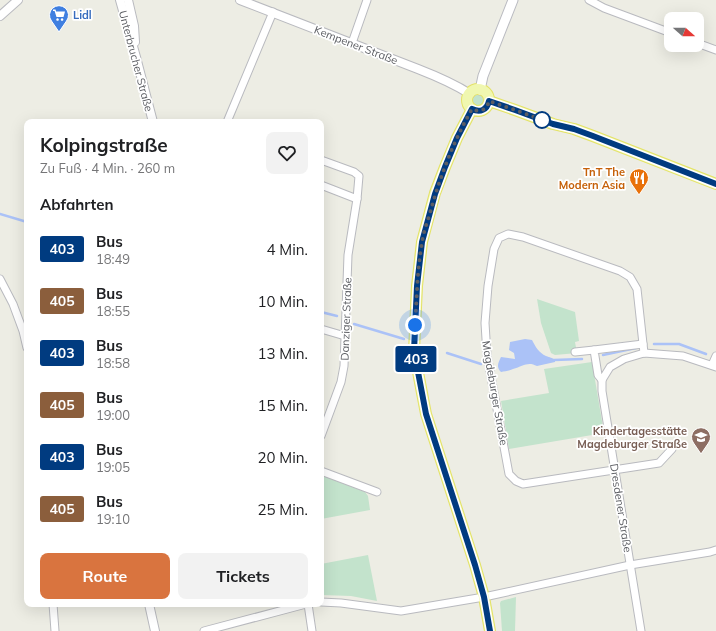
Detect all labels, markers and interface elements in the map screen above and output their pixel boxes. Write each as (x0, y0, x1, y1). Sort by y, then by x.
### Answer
supermarket icon: Lidl (48, 4, 70, 32)
place label: Lidl (73, 8, 92, 22)
street label: Unterbrucher Straße (116, 9, 156, 113)
north arrow (664, 12, 704, 52)
map controls (664, 12, 704, 52)
street label: Kempener Straße (312, 23, 400, 67)
unlabelled marker (533, 111, 551, 129)
button: heart (266, 132, 308, 174)
text: Kolpingstraße (40, 133, 168, 157)
text: Zu Fuß · 4 Min. · 260 m (40, 160, 175, 176)
place label: TnT The Modern Asia (559, 165, 625, 192)
restaurant icon: TnT The Modern Asia (628, 167, 650, 195)
text: Abfahrten (40, 195, 113, 214)
text: Bus (96, 232, 123, 251)
text: 403 (49, 240, 75, 258)
text: 4 Min. (266, 240, 308, 259)
text: 18:49 (96, 251, 130, 267)
street label: Danziger Straße (338, 277, 354, 361)
text: Bus (96, 284, 123, 303)
text: 405 (49, 292, 75, 310)
text: 10 Min. (257, 292, 308, 311)
text: 18:55 (96, 303, 130, 319)
your location (405, 315, 425, 335)
text: Bus (96, 336, 123, 355)
street label: Magdeburger Straße (479, 340, 511, 446)
text: 403 (49, 344, 75, 362)
text: 13 Min. (257, 344, 308, 363)
line badge: 403 (393, 346, 439, 372)
text: 403 (403, 350, 429, 368)
text: 18:58 (96, 355, 130, 371)
text: Bus (96, 388, 123, 407)
text: 405 (49, 396, 75, 414)
text: 15 Min. (257, 396, 308, 415)
text: 19:00 (96, 407, 130, 423)
place label: Kindertagesstätte Magdeburger Straße (577, 424, 687, 451)
school or university icon: Kindertagesstätte Magdeburger Straße (690, 426, 712, 454)
text: Bus (96, 440, 123, 459)
text: 403 (49, 448, 75, 466)
text: 20 Min. (257, 448, 308, 467)
text: 19:05 (96, 459, 130, 475)
street label: Dresdener Straße (607, 463, 635, 553)
text: Bus (96, 492, 123, 511)
text: 405 (49, 500, 75, 518)
text: 25 Min. (257, 500, 308, 519)
text: 19:10 (96, 511, 130, 527)
button: Route (40, 553, 170, 599)
button: Tickets (178, 553, 308, 599)

